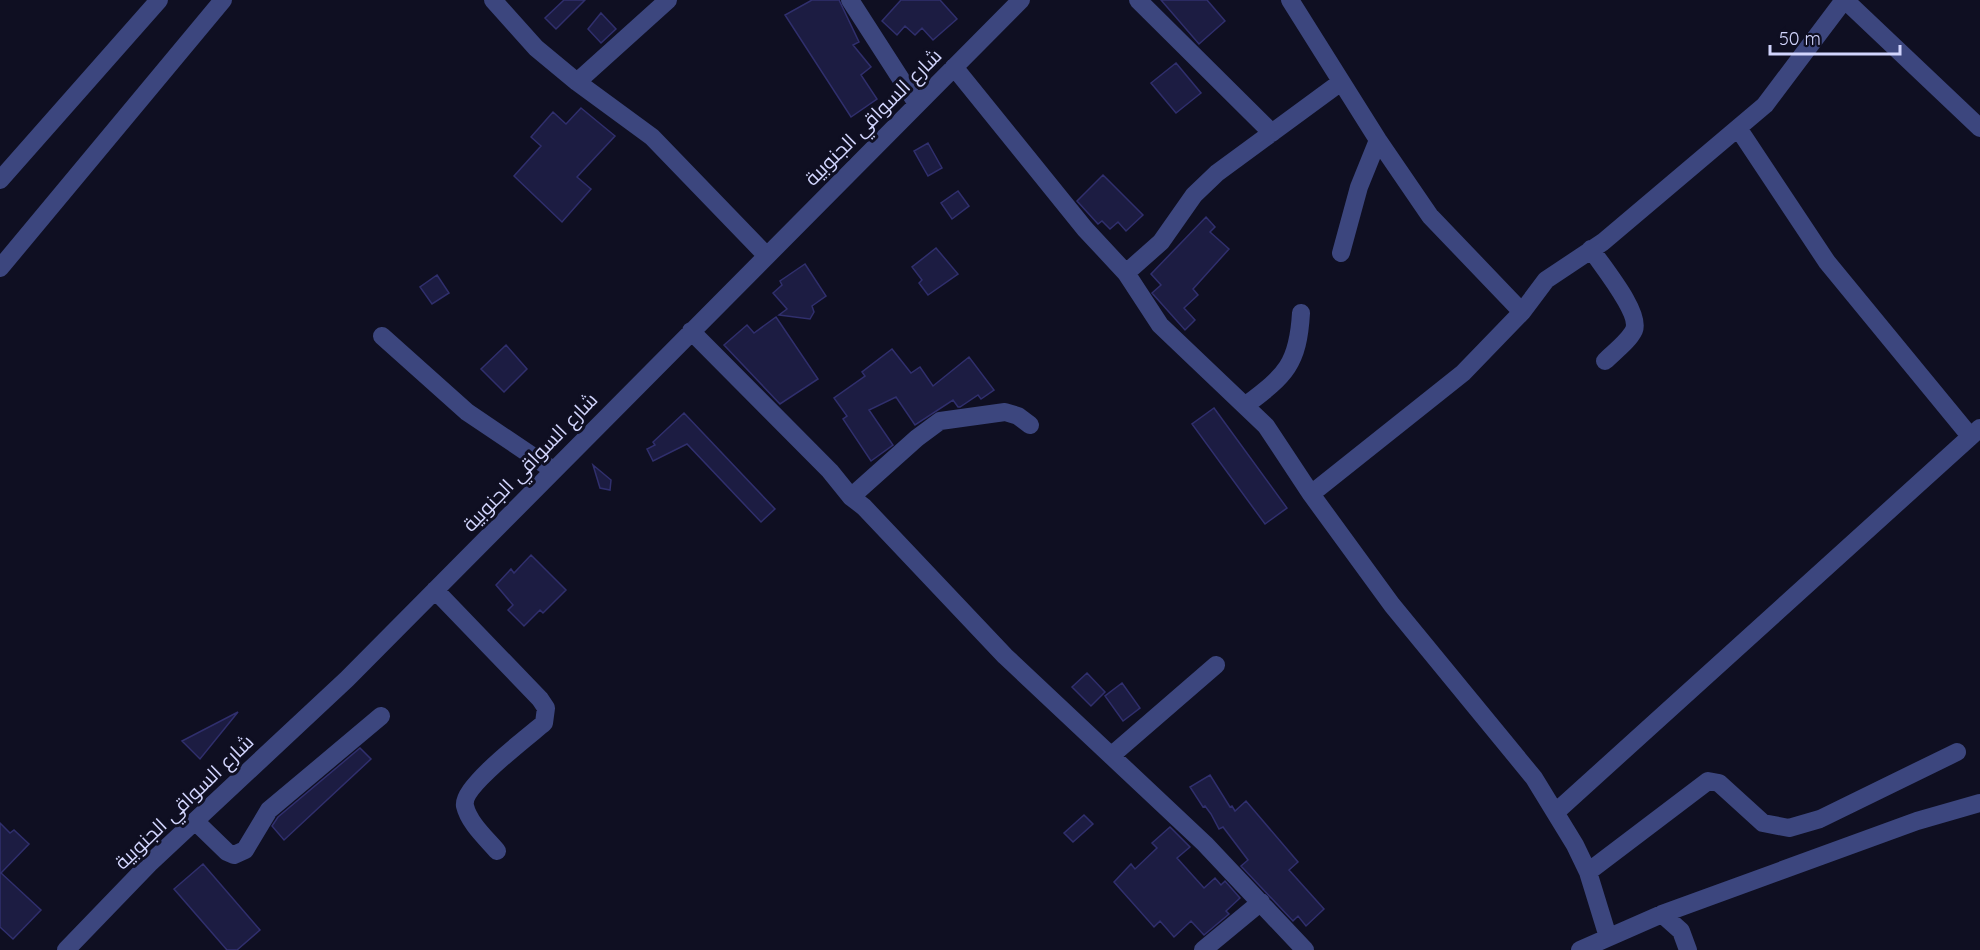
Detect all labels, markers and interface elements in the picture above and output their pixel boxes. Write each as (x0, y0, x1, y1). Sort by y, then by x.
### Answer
scale bar (1770, 18, 1900, 56)
text: 50 m (1779, 27, 1821, 50)
street label: شارع السواقي الجنوبية (799, 43, 949, 193)
street label: شارع السواقي الجنوبية (457, 387, 605, 539)
street label: شارع السواقي الجنوبية (109, 729, 261, 877)

